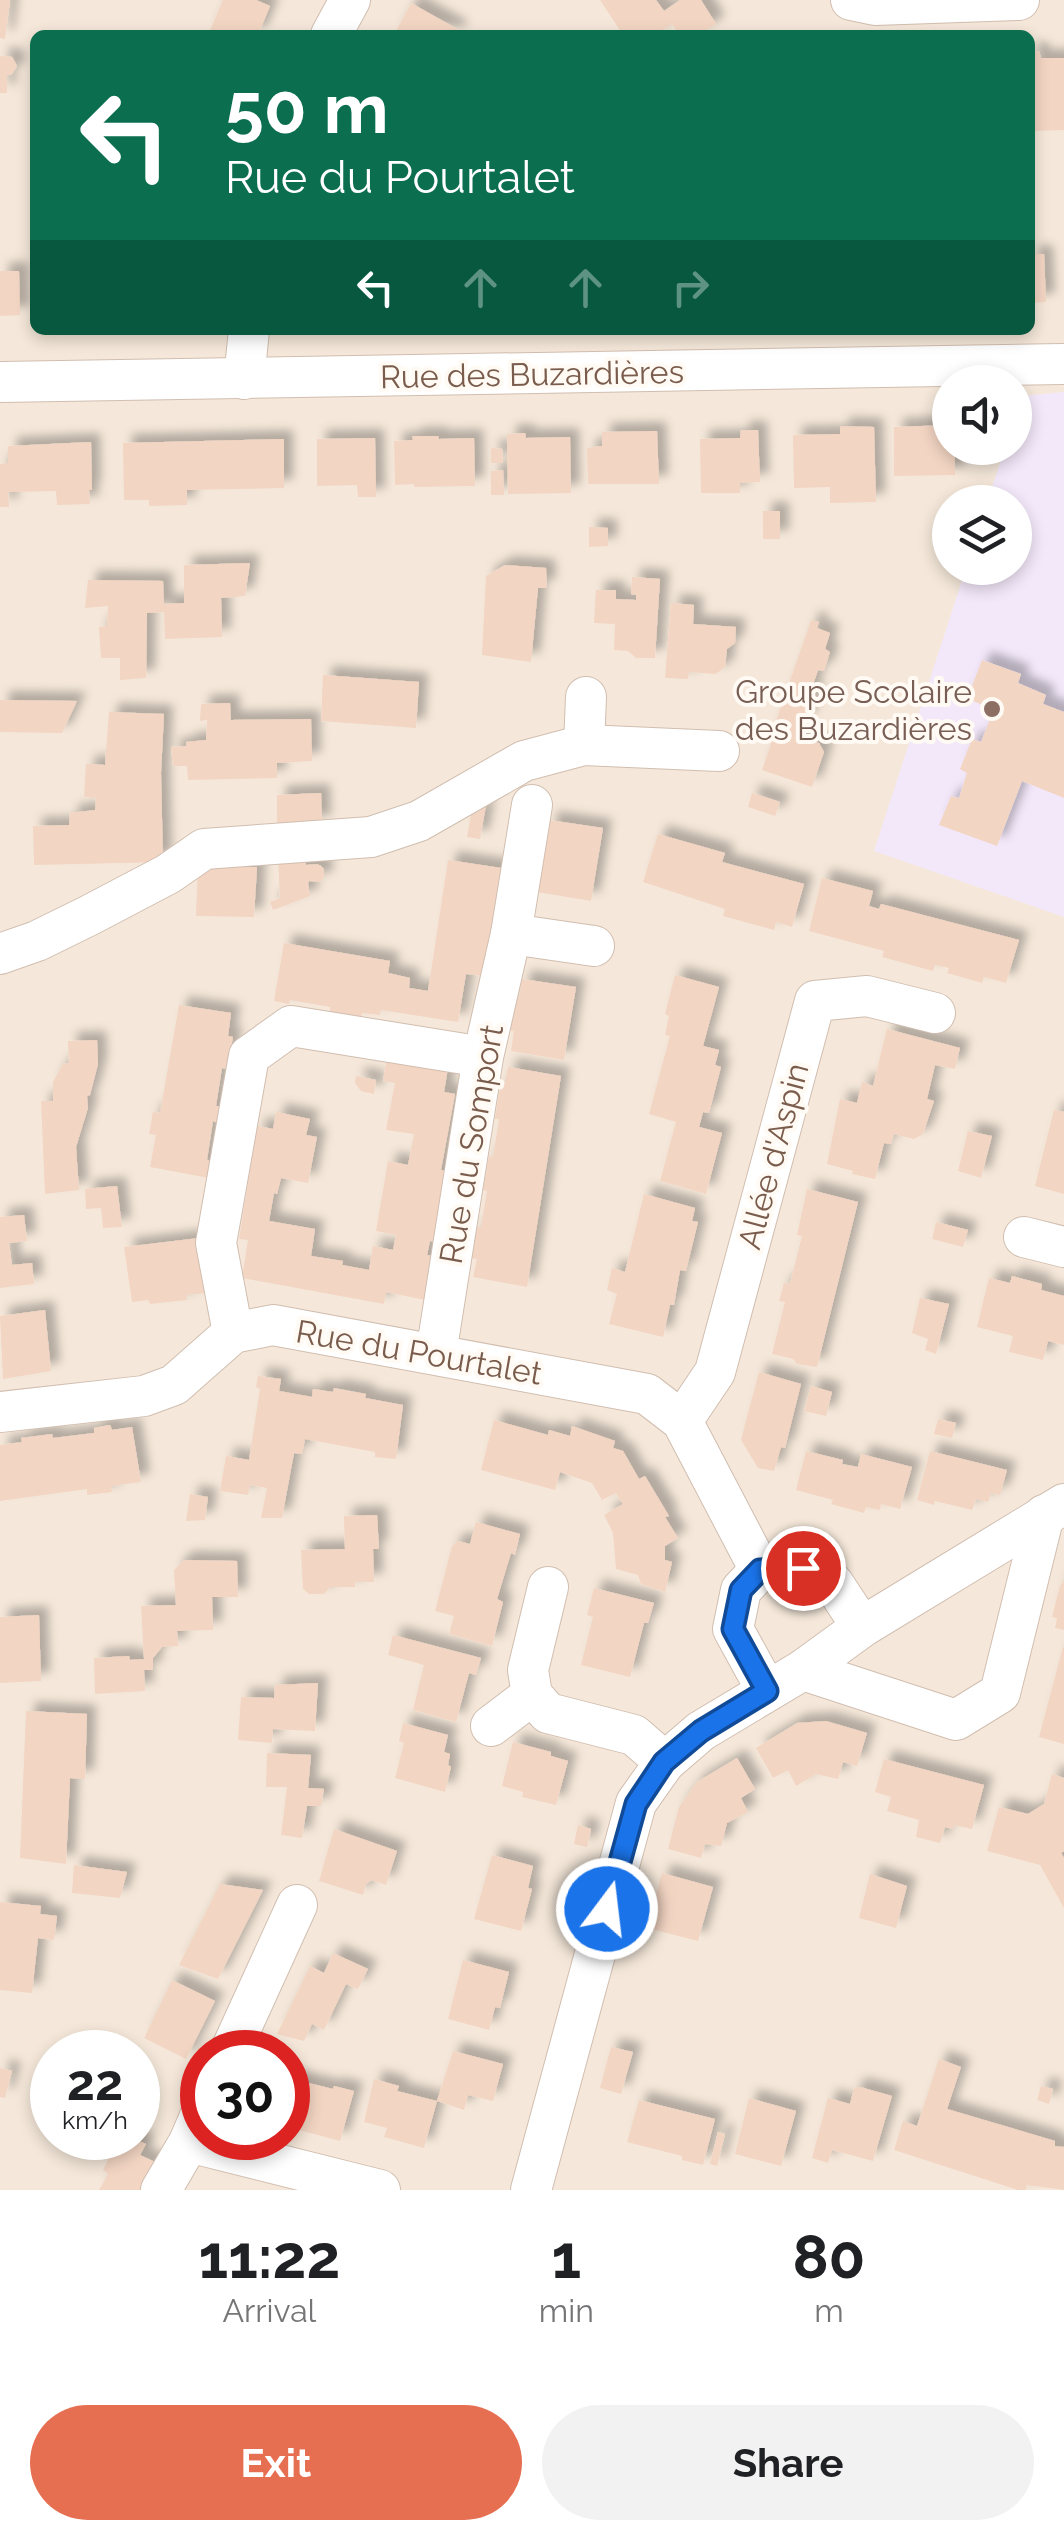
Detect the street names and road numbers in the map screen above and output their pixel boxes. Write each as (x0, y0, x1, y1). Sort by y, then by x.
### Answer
street label: Rue des Buzardières (380, 353, 684, 395)
street label: Rue du Somport (432, 1021, 510, 1267)
street label: Allée d'Aspin (730, 1059, 816, 1253)
street label: Rue du Pourtalet (293, 1312, 545, 1392)

